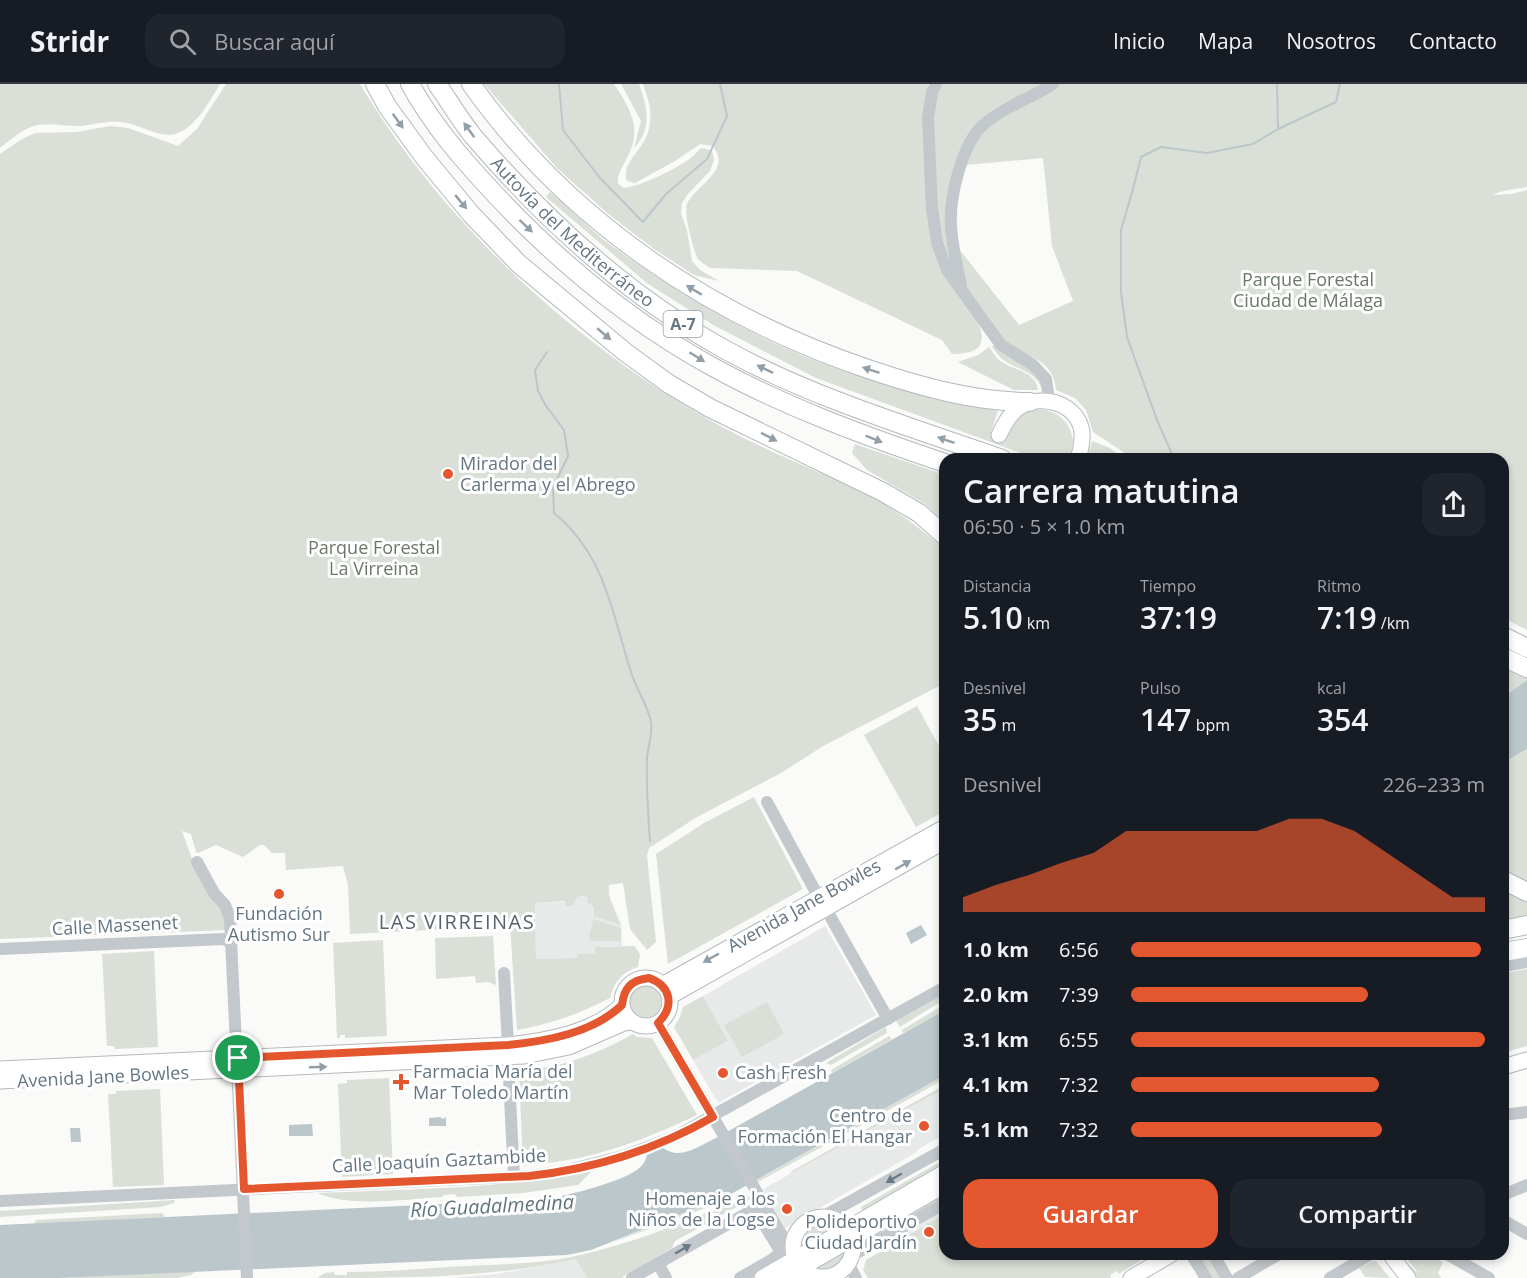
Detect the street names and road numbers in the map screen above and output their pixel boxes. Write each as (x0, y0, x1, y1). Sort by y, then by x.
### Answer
street label: Autovía del Mediterráneo (486, 151, 659, 312)
road number: A-7 (664, 311, 702, 337)
street label: Avenida Jane Bowles (722, 853, 885, 957)
street label: Calle Massenet (51, 910, 179, 940)
street label: Avenida Jane Bowles (16, 1060, 189, 1092)
street label: Calle Joaquín Gaztambide (331, 1142, 547, 1178)

